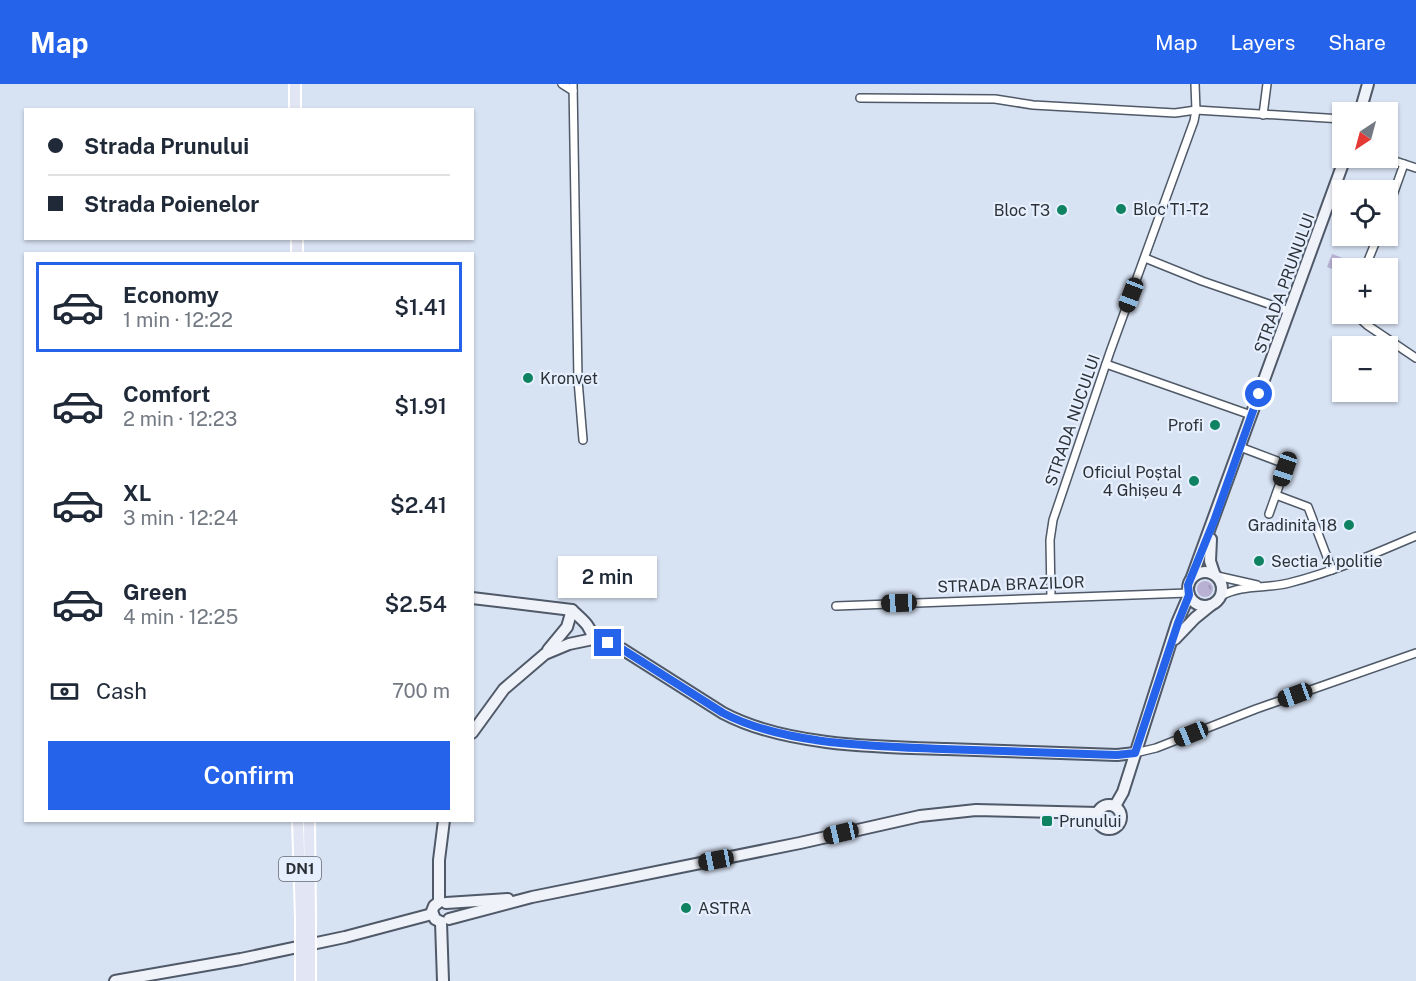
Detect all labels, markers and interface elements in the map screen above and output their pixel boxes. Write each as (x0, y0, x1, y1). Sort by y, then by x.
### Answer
text: Map (30, 26, 89, 59)
text: Map (1155, 30, 1198, 55)
text: Layers (1231, 30, 1295, 55)
text: Share (1328, 30, 1386, 55)
north arrow (1332, 102, 1398, 168)
map controls (1332, 102, 1398, 402)
text: Strada Prunului (84, 133, 249, 159)
button: locate (1332, 180, 1398, 246)
text: Strada Poienelor (84, 191, 259, 217)
place label: Bloc T1-T2 (1133, 200, 1209, 219)
place label: Bloc T3 (994, 201, 1050, 220)
marker: Bloc T1-T2 (1114, 202, 1128, 216)
marker: Bloc T3 (1055, 203, 1069, 217)
street label: STRADA PRUNULUI (1250, 210, 1319, 356)
button: + (1332, 258, 1398, 324)
car (1116, 275, 1146, 315)
icon: car (51, 280, 105, 334)
text: Economy (123, 282, 219, 308)
text: $1.41 (394, 294, 447, 320)
text: 1 min · 12:22 (123, 308, 233, 332)
button: − (1332, 336, 1398, 402)
street label: STRADA NUCULUI (1041, 352, 1104, 489)
place label: Kronvet (540, 369, 598, 388)
marker: Kronvet (521, 371, 535, 385)
icon: car (51, 379, 105, 433)
route start (1245, 380, 1272, 407)
text: Comfort (123, 381, 210, 407)
text: $1.91 (394, 393, 447, 419)
text: 2 min · 12:23 (123, 407, 237, 431)
place label: Profi (1168, 416, 1203, 435)
marker: Profi (1208, 418, 1222, 432)
car (1271, 449, 1299, 489)
place label: Oficiul Poștal 4 Ghișeu 4 (1083, 463, 1182, 500)
marker: Oficiul Poștal 4 Ghișeu 4 (1187, 474, 1201, 488)
icon: car (51, 478, 105, 532)
text: XL (123, 480, 151, 506)
text: $2.41 (390, 492, 447, 518)
text: 3 min · 12:24 (123, 506, 238, 530)
place label: Gradinita 18 (1248, 516, 1337, 535)
marker: Gradinita 18 (1342, 518, 1356, 532)
place label: Sectia 4 politie (1271, 552, 1383, 571)
marker: Sectia 4 politie (1252, 554, 1266, 568)
callout: 2 min (558, 556, 658, 598)
text: 2 min (582, 565, 633, 589)
street label: STRADA BRAZILOR (937, 572, 1085, 597)
icon: car (51, 577, 105, 631)
text: Green (123, 579, 187, 605)
text: $2.54 (385, 591, 447, 617)
car (881, 593, 917, 613)
text: 4 min · 12:25 (123, 605, 238, 629)
route end (594, 629, 621, 656)
icon: cash (48, 675, 81, 708)
text: Cash (96, 678, 147, 704)
text: 700 m (392, 679, 450, 703)
car (1275, 680, 1315, 710)
car (1171, 719, 1211, 749)
button: Confirm (48, 741, 450, 810)
place label: Prunului (1059, 812, 1121, 831)
marker: Prunului (1040, 814, 1054, 828)
car (821, 820, 861, 846)
car (697, 848, 735, 872)
road number: DN1 (279, 857, 321, 881)
place label: ASTRA (698, 899, 751, 918)
marker: ASTRA (679, 901, 693, 915)

